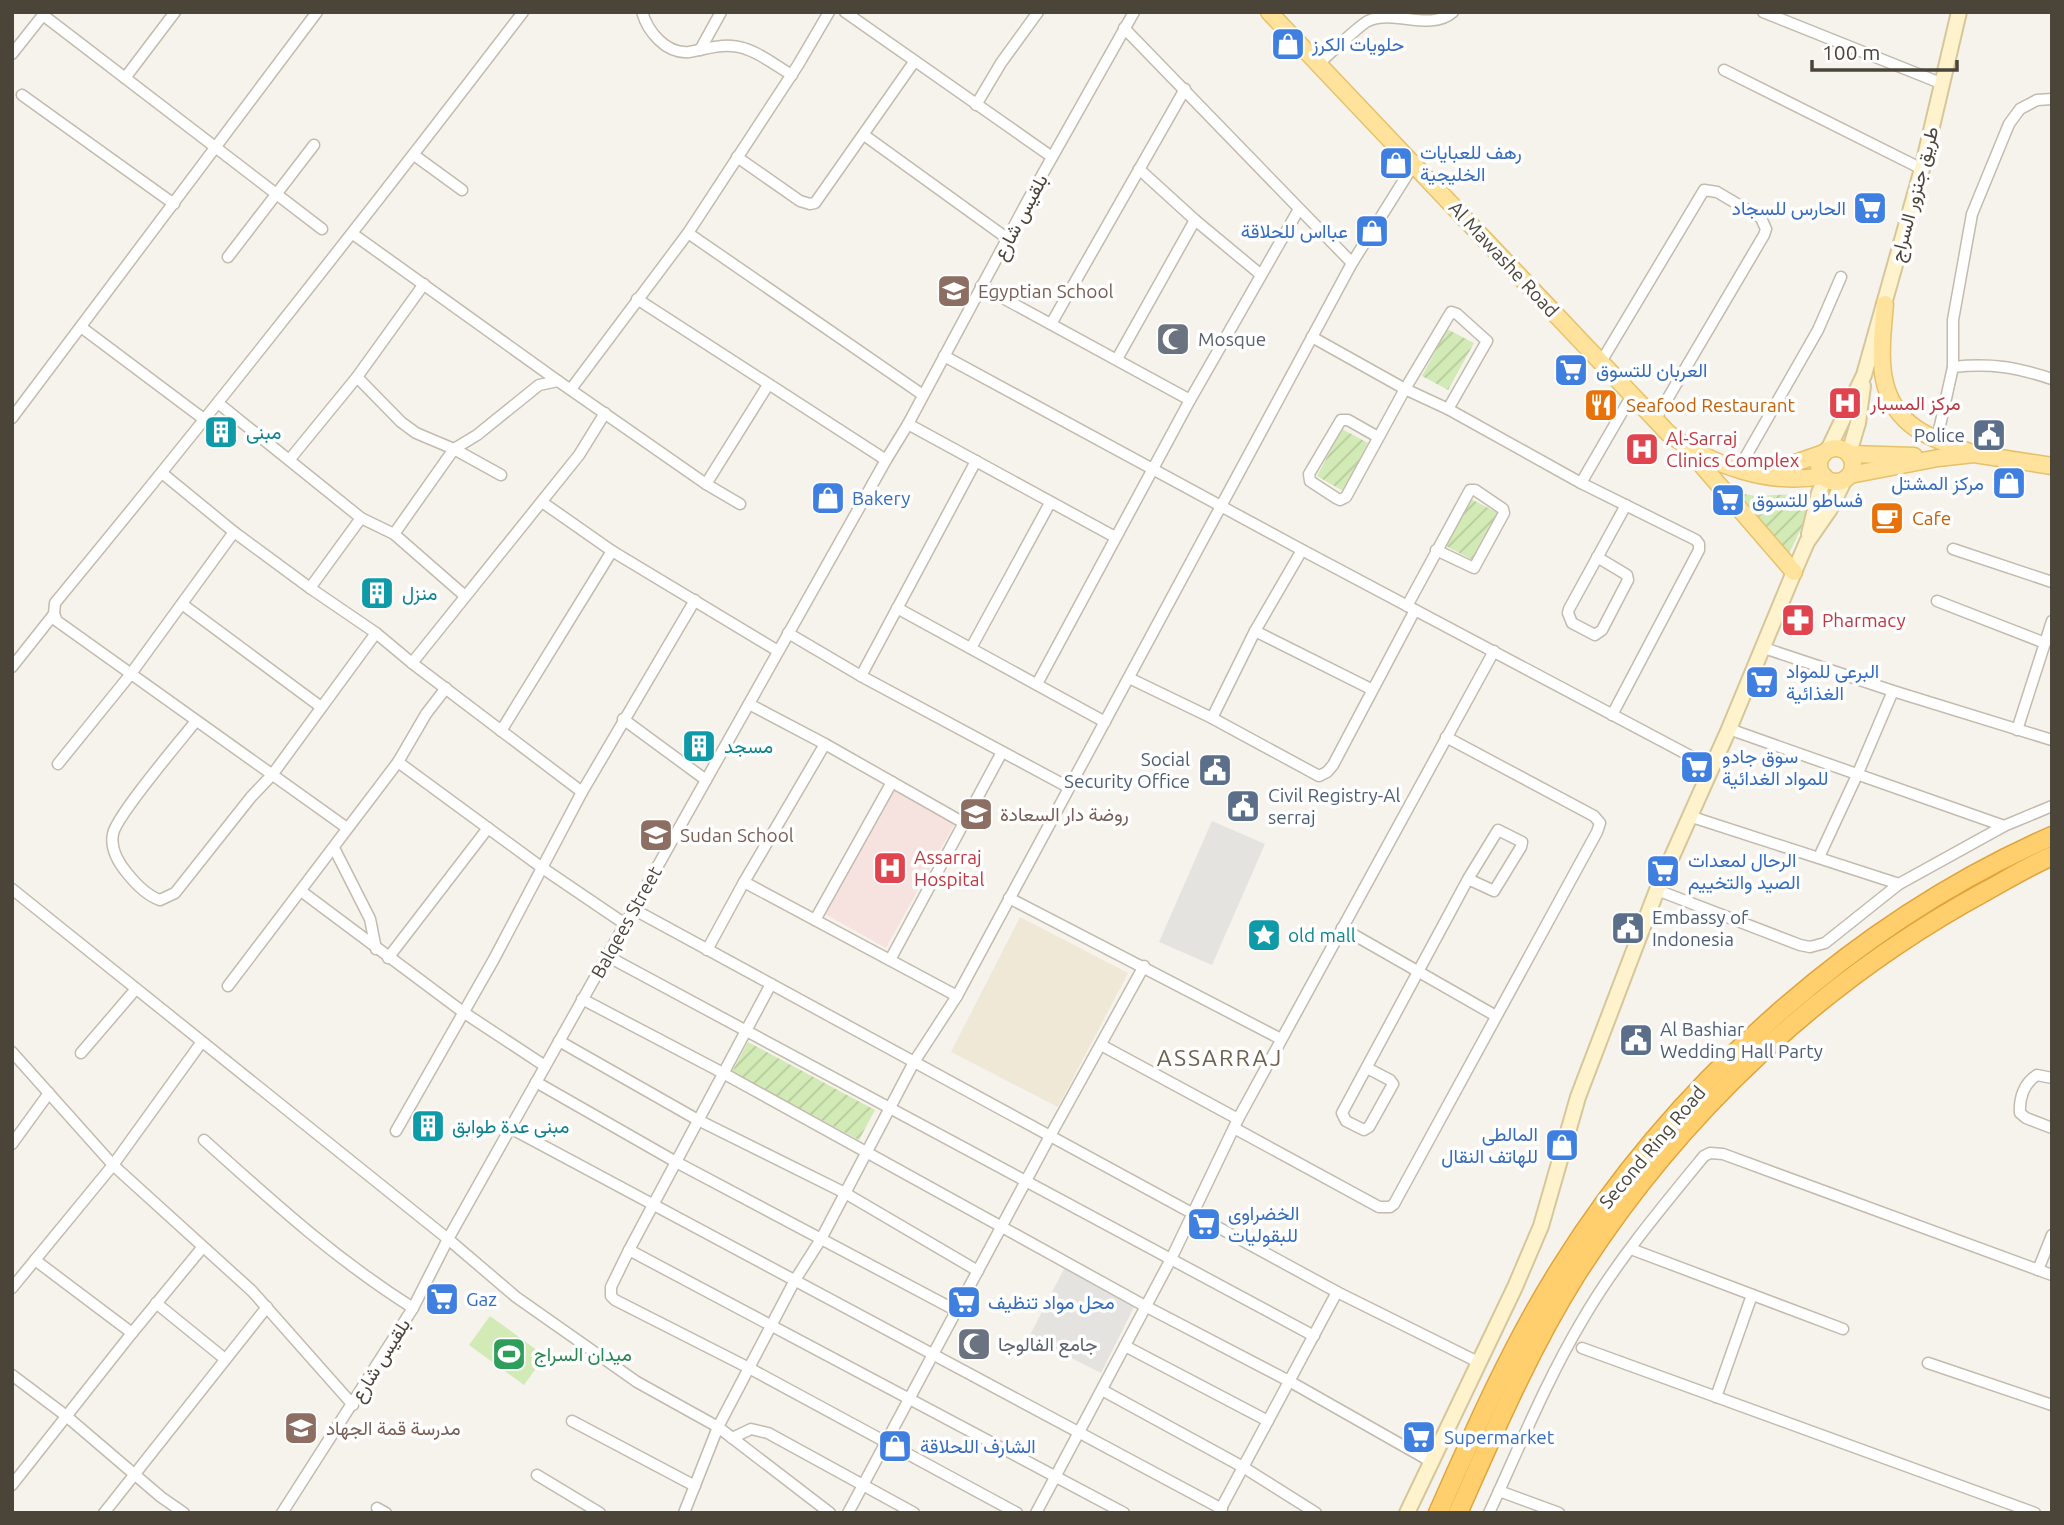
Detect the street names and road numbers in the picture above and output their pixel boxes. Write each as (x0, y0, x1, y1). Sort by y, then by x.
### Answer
street label: طريق جنزور السراج (1885, 124, 1945, 265)
street label: بلقيس شارع (988, 170, 1054, 265)
street label: Al Mawashe Road (1445, 197, 1563, 321)
street label: Balqees Street (586, 862, 666, 982)
street label: Second Ring Road (1594, 1081, 1710, 1213)
street label: بلقيس شارع (346, 1314, 416, 1407)

